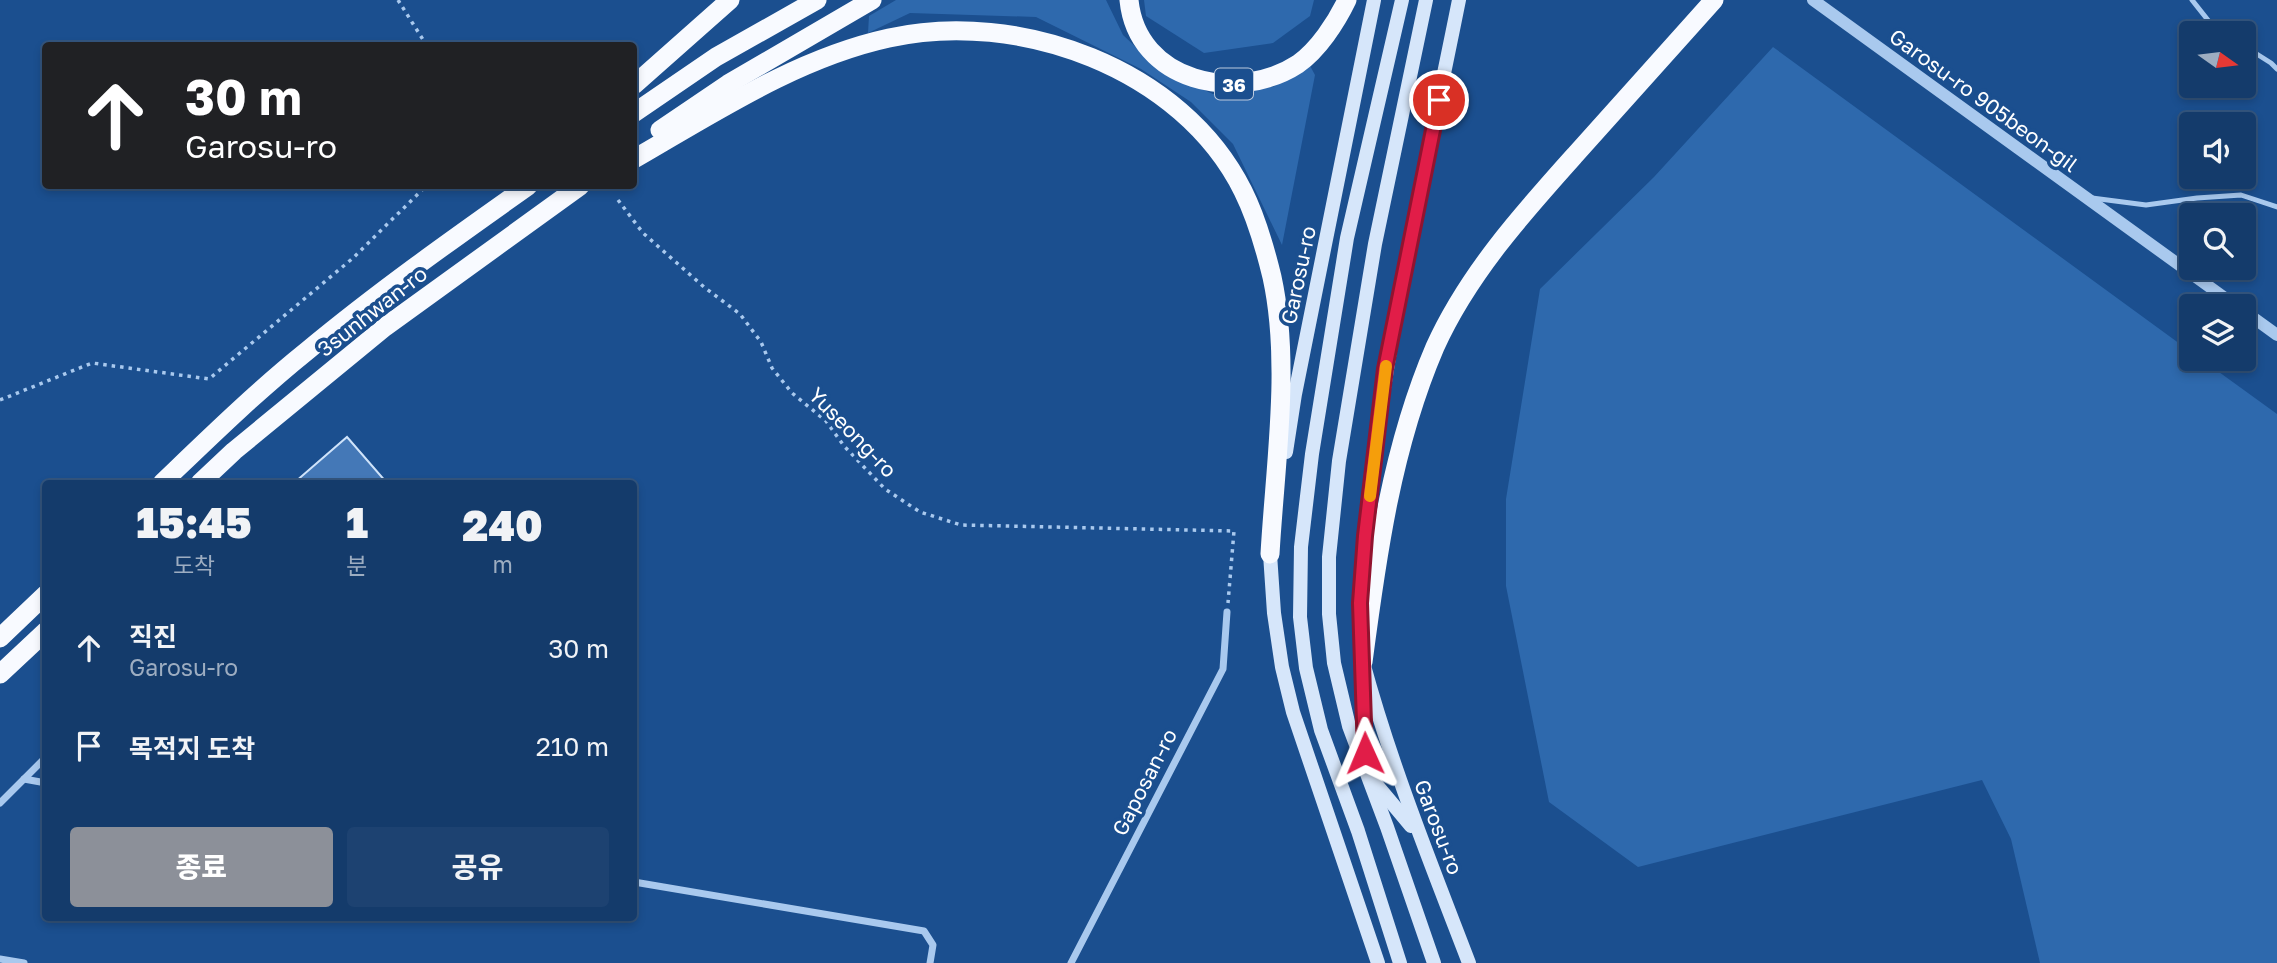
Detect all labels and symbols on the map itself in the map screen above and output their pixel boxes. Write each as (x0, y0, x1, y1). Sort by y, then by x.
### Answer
north arrow (2179, 21, 2256, 98)
street label: Garosu-ro 905beon-gil (1885, 23, 2083, 177)
road number: 36 (1215, 68, 1253, 100)
pin (1409, 70, 1469, 130)
street label: Garosu-ro (1275, 224, 1321, 326)
street label: 3sunhwan-ro (312, 260, 432, 362)
street label: Yuseong-ro (804, 382, 902, 482)
position arrow (1328, 716, 1402, 790)
street label: Gaposan-ro (1106, 724, 1182, 840)
street label: Garosu-ro (1409, 776, 1469, 878)

